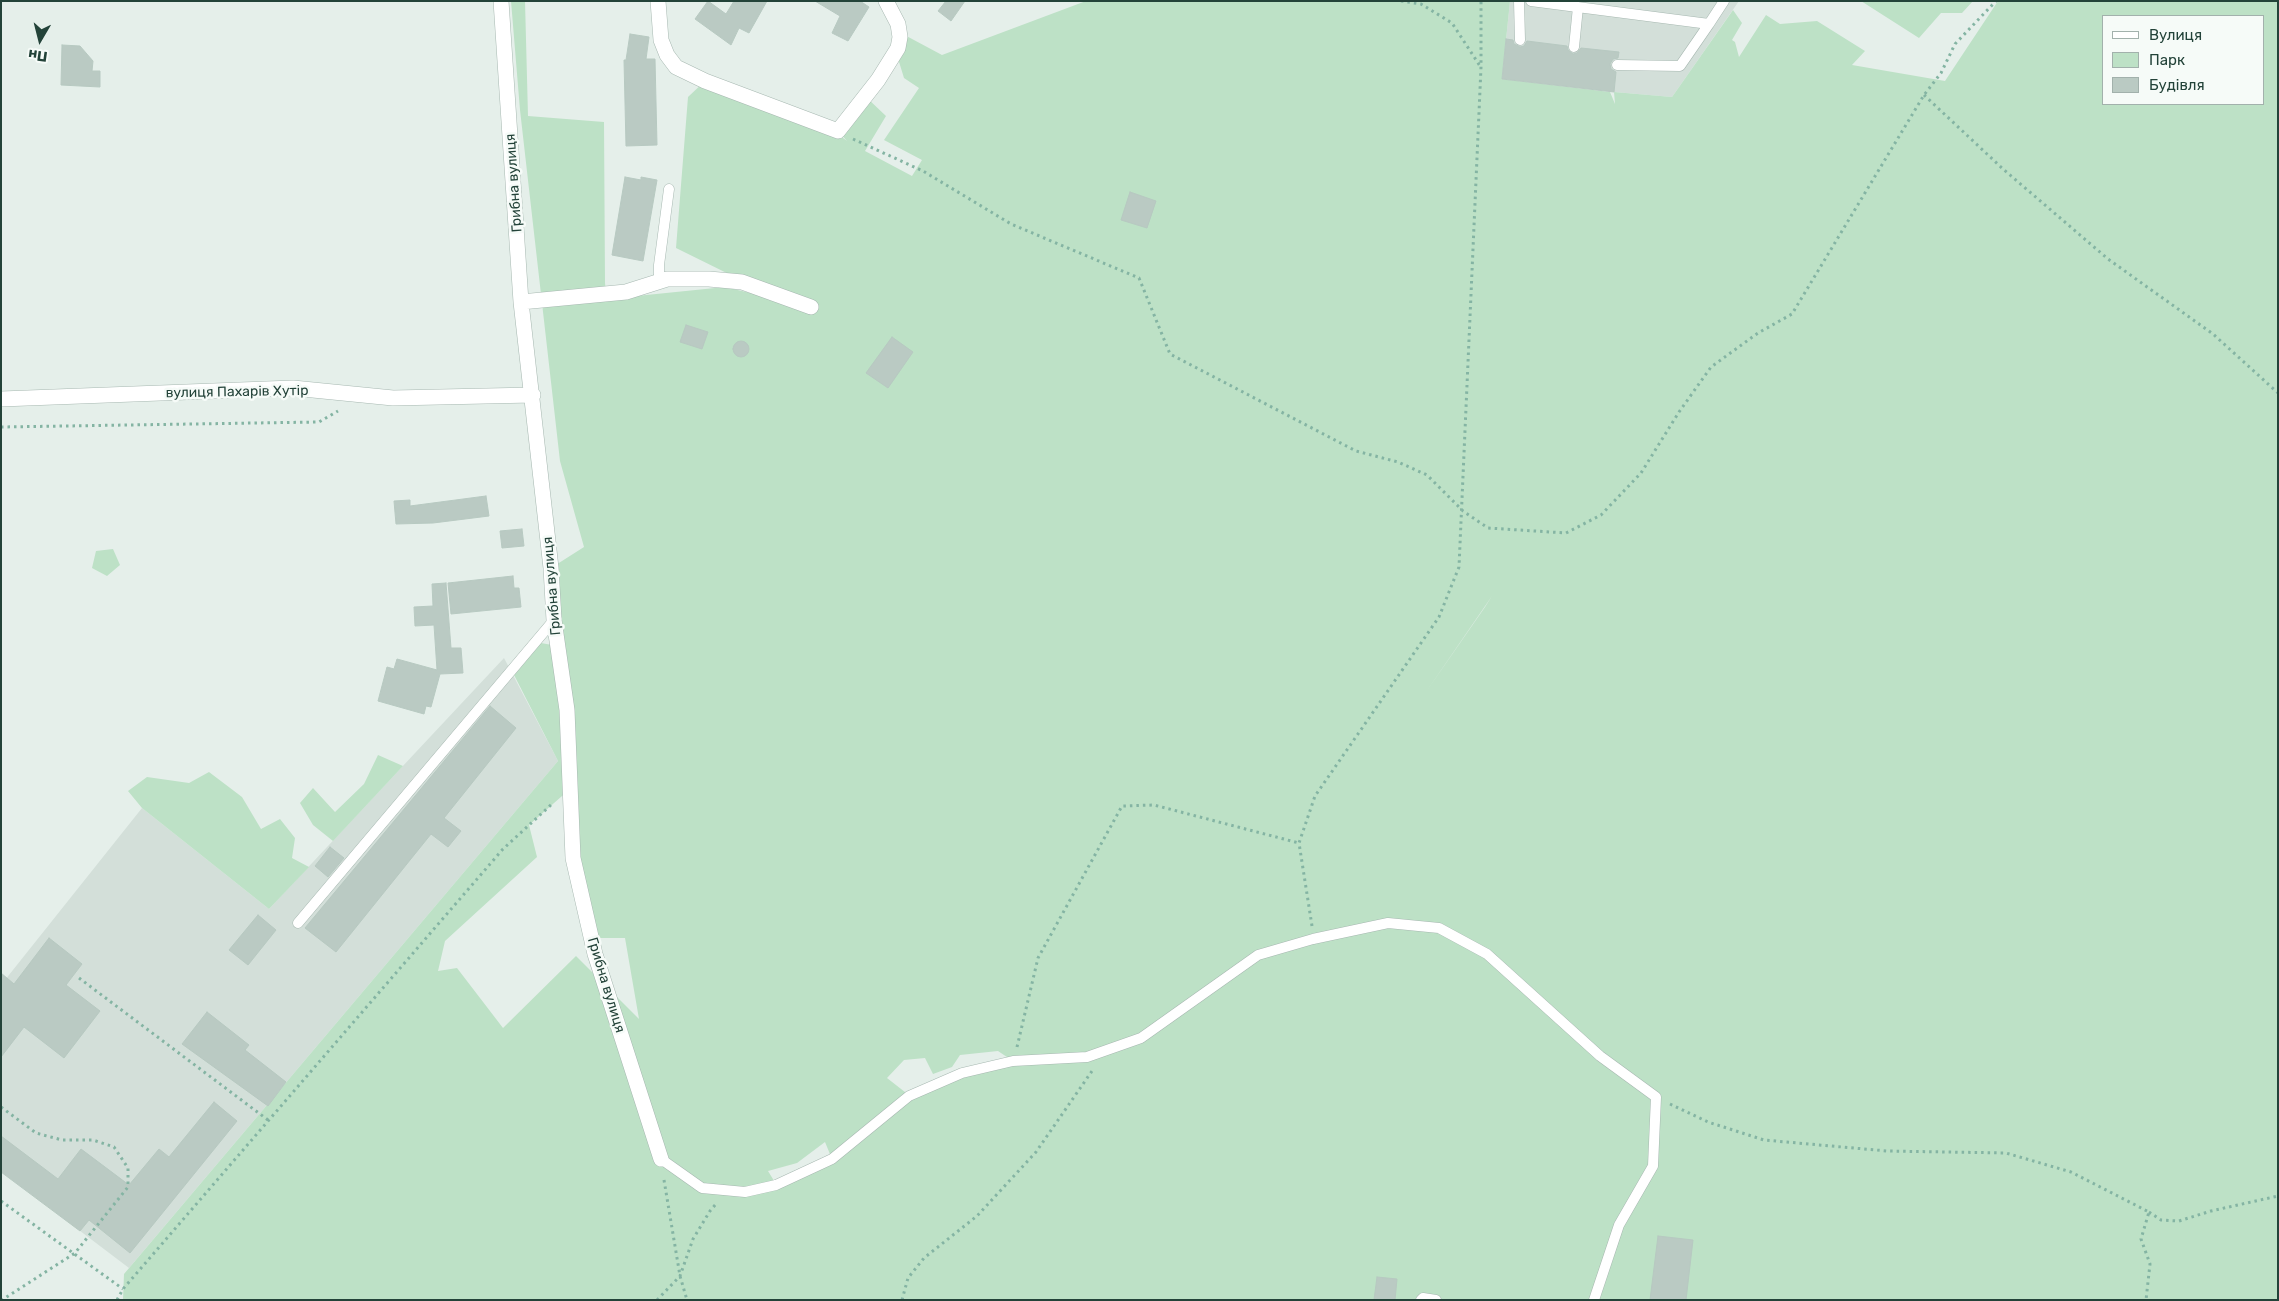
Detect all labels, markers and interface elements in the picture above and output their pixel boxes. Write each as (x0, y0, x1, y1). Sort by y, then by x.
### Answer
north arrow (15, 15, 65, 65)
legend (2102, 15, 2264, 105)
text: Вулиця (2149, 26, 2202, 44)
text: Пн (27, 46, 49, 65)
text: Парк (2149, 51, 2185, 69)
text: Будівля (2149, 76, 2205, 94)
street label: Грибна вулиця (502, 133, 526, 233)
street label: вулиця Пахарів Хутір (165, 382, 309, 402)
street label: Грибна вулиця (539, 536, 565, 636)
street label: Грибна вулиця (584, 935, 628, 1035)

